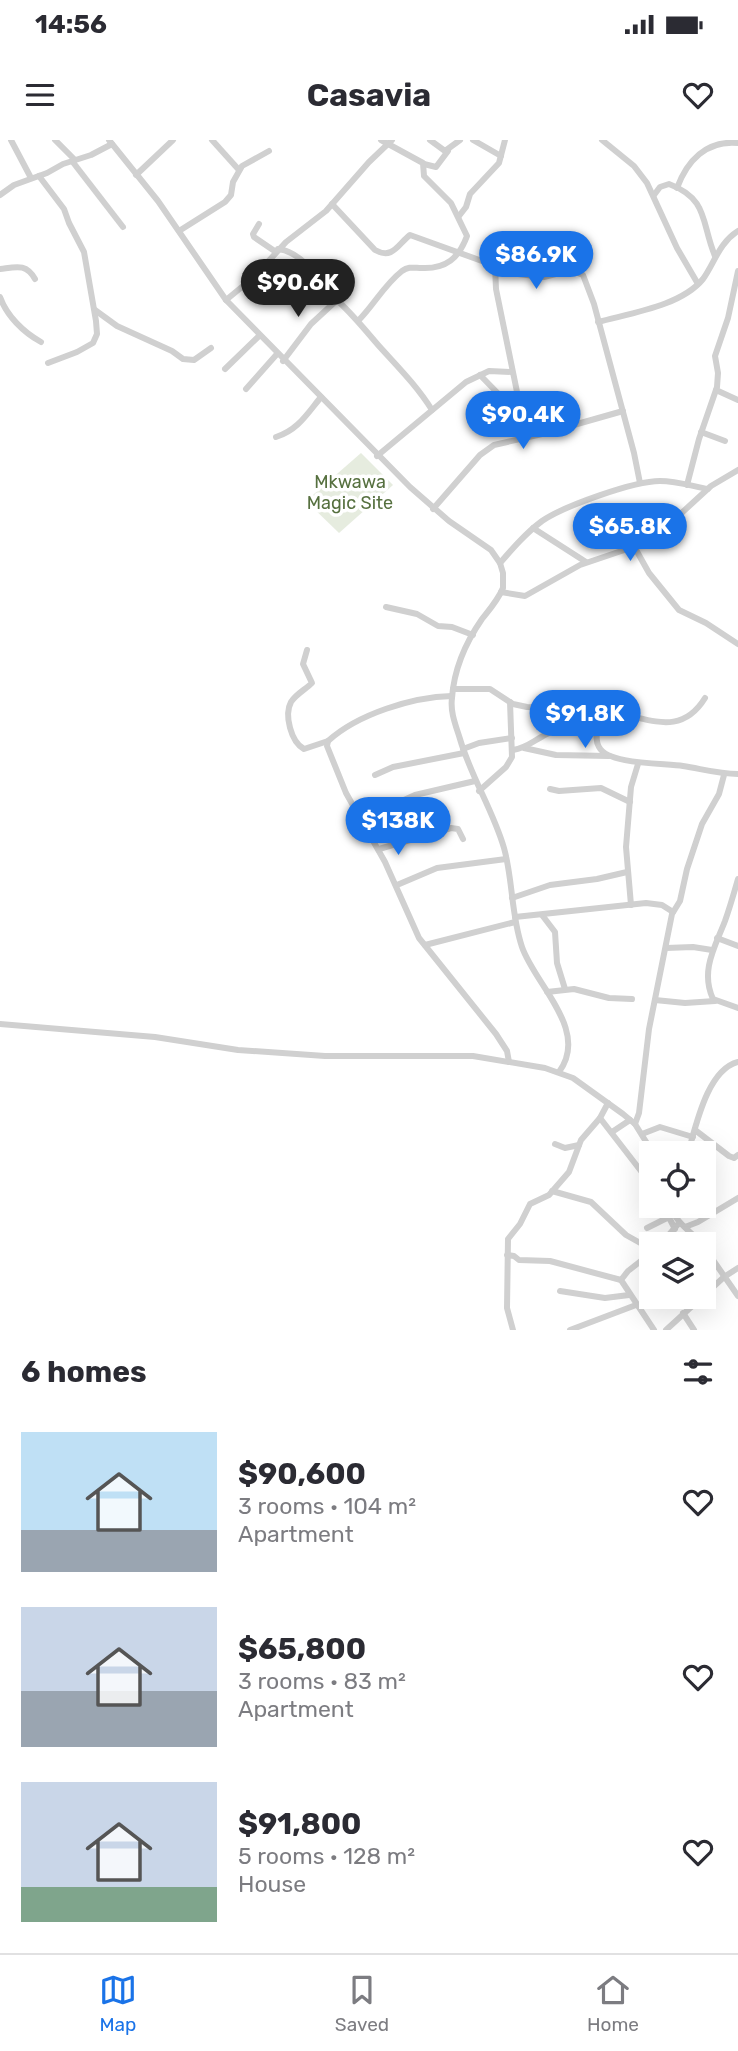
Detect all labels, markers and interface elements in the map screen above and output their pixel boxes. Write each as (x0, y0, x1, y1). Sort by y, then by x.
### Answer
text: 14:56 (35, 9, 107, 40)
icon: menu (21, 76, 59, 114)
text: Casavia (307, 76, 431, 114)
icon: heart (679, 76, 717, 114)
pin: $86.9K (479, 232, 593, 291)
text: $86.9K (495, 240, 577, 268)
pin: $90.6K (241, 260, 355, 319)
text: $90.6K (257, 268, 339, 296)
pin: $90.4K (466, 392, 580, 451)
text: $90.4K (482, 400, 564, 428)
park label: Mkwawa Magic Site (307, 471, 393, 514)
pin: $65.8K (573, 504, 687, 563)
text: $65.8K (589, 512, 671, 540)
pin: $91.8K (528, 690, 642, 750)
text: $91.8K (546, 699, 624, 727)
pin: $138K (349, 798, 447, 857)
text: $138K (362, 806, 434, 834)
map controls (639, 1141, 716, 1309)
button: locate (639, 1141, 716, 1218)
button: layers (639, 1232, 716, 1309)
icon: filters (679, 1353, 717, 1391)
text: 6 homes (21, 1354, 147, 1390)
text: $90,600 (238, 1456, 366, 1492)
icon: home (77, 1460, 161, 1544)
icon: heart (679, 1483, 717, 1521)
text: 3 rooms · 104 m² (238, 1492, 416, 1520)
text: Apartment (238, 1520, 354, 1548)
text: $65,800 (238, 1631, 366, 1667)
icon: home (77, 1635, 161, 1719)
icon: heart (679, 1658, 717, 1696)
text: 3 rooms · 83 m² (238, 1667, 406, 1695)
text: Apartment (238, 1695, 354, 1723)
text: $91,800 (238, 1806, 362, 1842)
icon: home (77, 1810, 161, 1894)
icon: heart (679, 1833, 717, 1871)
text: 5 rooms · 128 m² (238, 1842, 415, 1870)
text: House (238, 1870, 306, 1898)
tab: Map (99, 1971, 137, 2036)
tab: Saved (335, 1971, 389, 2036)
tab: Home (587, 1971, 639, 2036)

